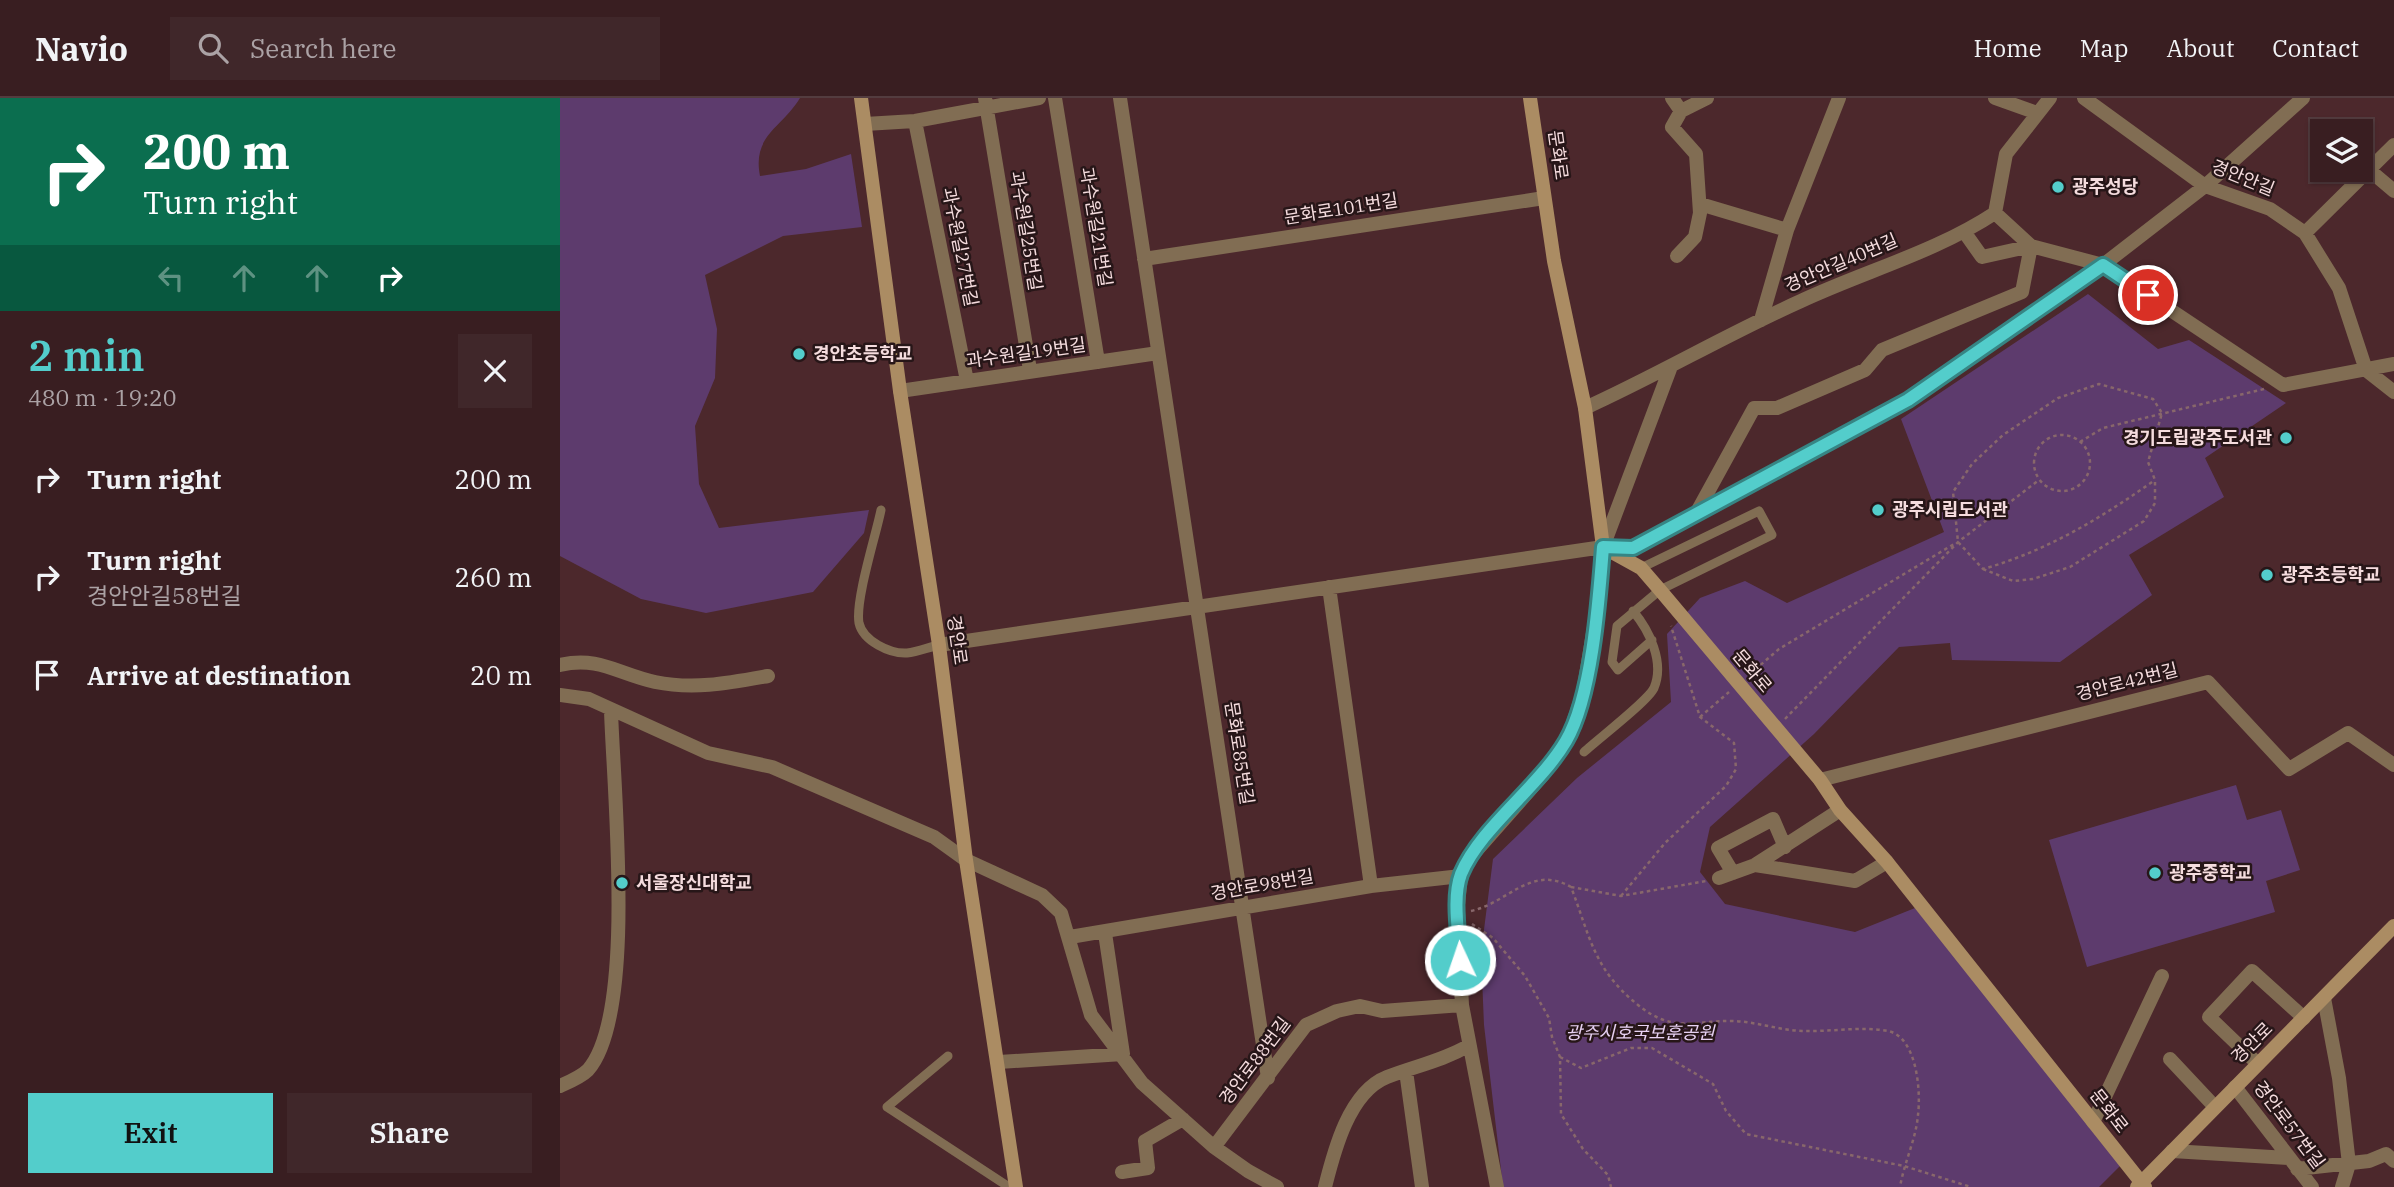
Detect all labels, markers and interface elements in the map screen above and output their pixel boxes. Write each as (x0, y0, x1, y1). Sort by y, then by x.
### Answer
search box (170, 17, 660, 80)
text: Navio (35, 27, 128, 70)
icon: search (194, 29, 232, 67)
text: Search here (250, 31, 396, 65)
text: Home (1974, 32, 2042, 64)
text: Map (2080, 32, 2128, 64)
text: About (2166, 32, 2234, 64)
text: Contact (2272, 32, 2359, 64)
text: 200 m (143, 119, 290, 182)
map controls (2310, 119, 2373, 182)
button: layers (2310, 119, 2373, 182)
icon: right (28, 126, 119, 217)
street label: 문화로 (1544, 129, 1573, 181)
street label: 경안안길 (2208, 154, 2278, 201)
street label: 과수원길21번길 (1076, 165, 1117, 288)
street label: 과수원길25번길 (1006, 169, 1047, 292)
place label: 광주성당 (2072, 175, 2138, 198)
marker: 광주성당 (2050, 179, 2066, 195)
text: Turn right (143, 181, 298, 223)
street label: 과수원길27번길 (938, 185, 983, 308)
street label: 문화로101번길 (1282, 188, 1400, 229)
street label: 경안안길40번길 (1781, 228, 1901, 297)
icon: left (152, 259, 190, 297)
icon: ahead (225, 259, 263, 297)
icon: ahead (298, 259, 336, 297)
icon: right (371, 259, 409, 297)
pin (2118, 265, 2178, 325)
icon: arrive (2129, 276, 2167, 314)
text: 2 min (28, 328, 145, 383)
street label: 과수원길19번길 (964, 333, 1087, 372)
button: close (458, 334, 532, 408)
place label: 경안초등학교 (813, 342, 912, 365)
marker: 경안초등학교 (791, 346, 807, 362)
text: 480 m · 19:20 (28, 382, 177, 412)
place label: 경기도립광주도서관 (2123, 426, 2272, 449)
marker: 경기도립광주도서관 (2278, 430, 2294, 446)
icon: right (28, 460, 66, 498)
text: Turn right (87, 462, 221, 496)
text: 200 m (454, 462, 532, 496)
place label: 광주시립도서관 (1892, 498, 2008, 521)
marker: 광주시립도서관 (1870, 502, 1886, 518)
text: Turn right (87, 543, 221, 577)
icon: right (28, 558, 66, 596)
text: 260 m (454, 560, 532, 594)
place label: 광주초등학교 (2281, 563, 2380, 586)
marker: 광주초등학교 (2259, 567, 2275, 583)
text: 경안안길58번길 (87, 580, 242, 610)
street label: 경안로 (943, 614, 972, 666)
street label: 문화로 (1728, 644, 1777, 697)
icon: arrive (28, 656, 66, 694)
text: Arrive at destination (87, 658, 351, 692)
text: 20 m (470, 658, 532, 692)
street label: 경안로42번길 (2073, 658, 2180, 705)
street label: 문화로85번길 (1220, 700, 1259, 806)
place label: 광주중학교 (2169, 861, 2252, 884)
street label: 경안로98번길 (1209, 864, 1315, 905)
marker: 광주중학교 (2147, 865, 2163, 881)
place label: 서울장신대학교 (636, 871, 752, 894)
marker: 서울장신대학교 (614, 875, 630, 891)
position arrow (1423, 923, 1497, 997)
street label: 경안로88번길 (1214, 1012, 1295, 1109)
street label: 경안로 (2226, 1017, 2277, 1068)
park label: 광주시호국보훈공원 (1565, 1021, 1716, 1044)
street label: 경안로57번길 (2249, 1076, 2330, 1173)
street label: 문화로 (2085, 1084, 2134, 1137)
button: Exit (28, 1093, 273, 1173)
button: Share (287, 1093, 532, 1173)

